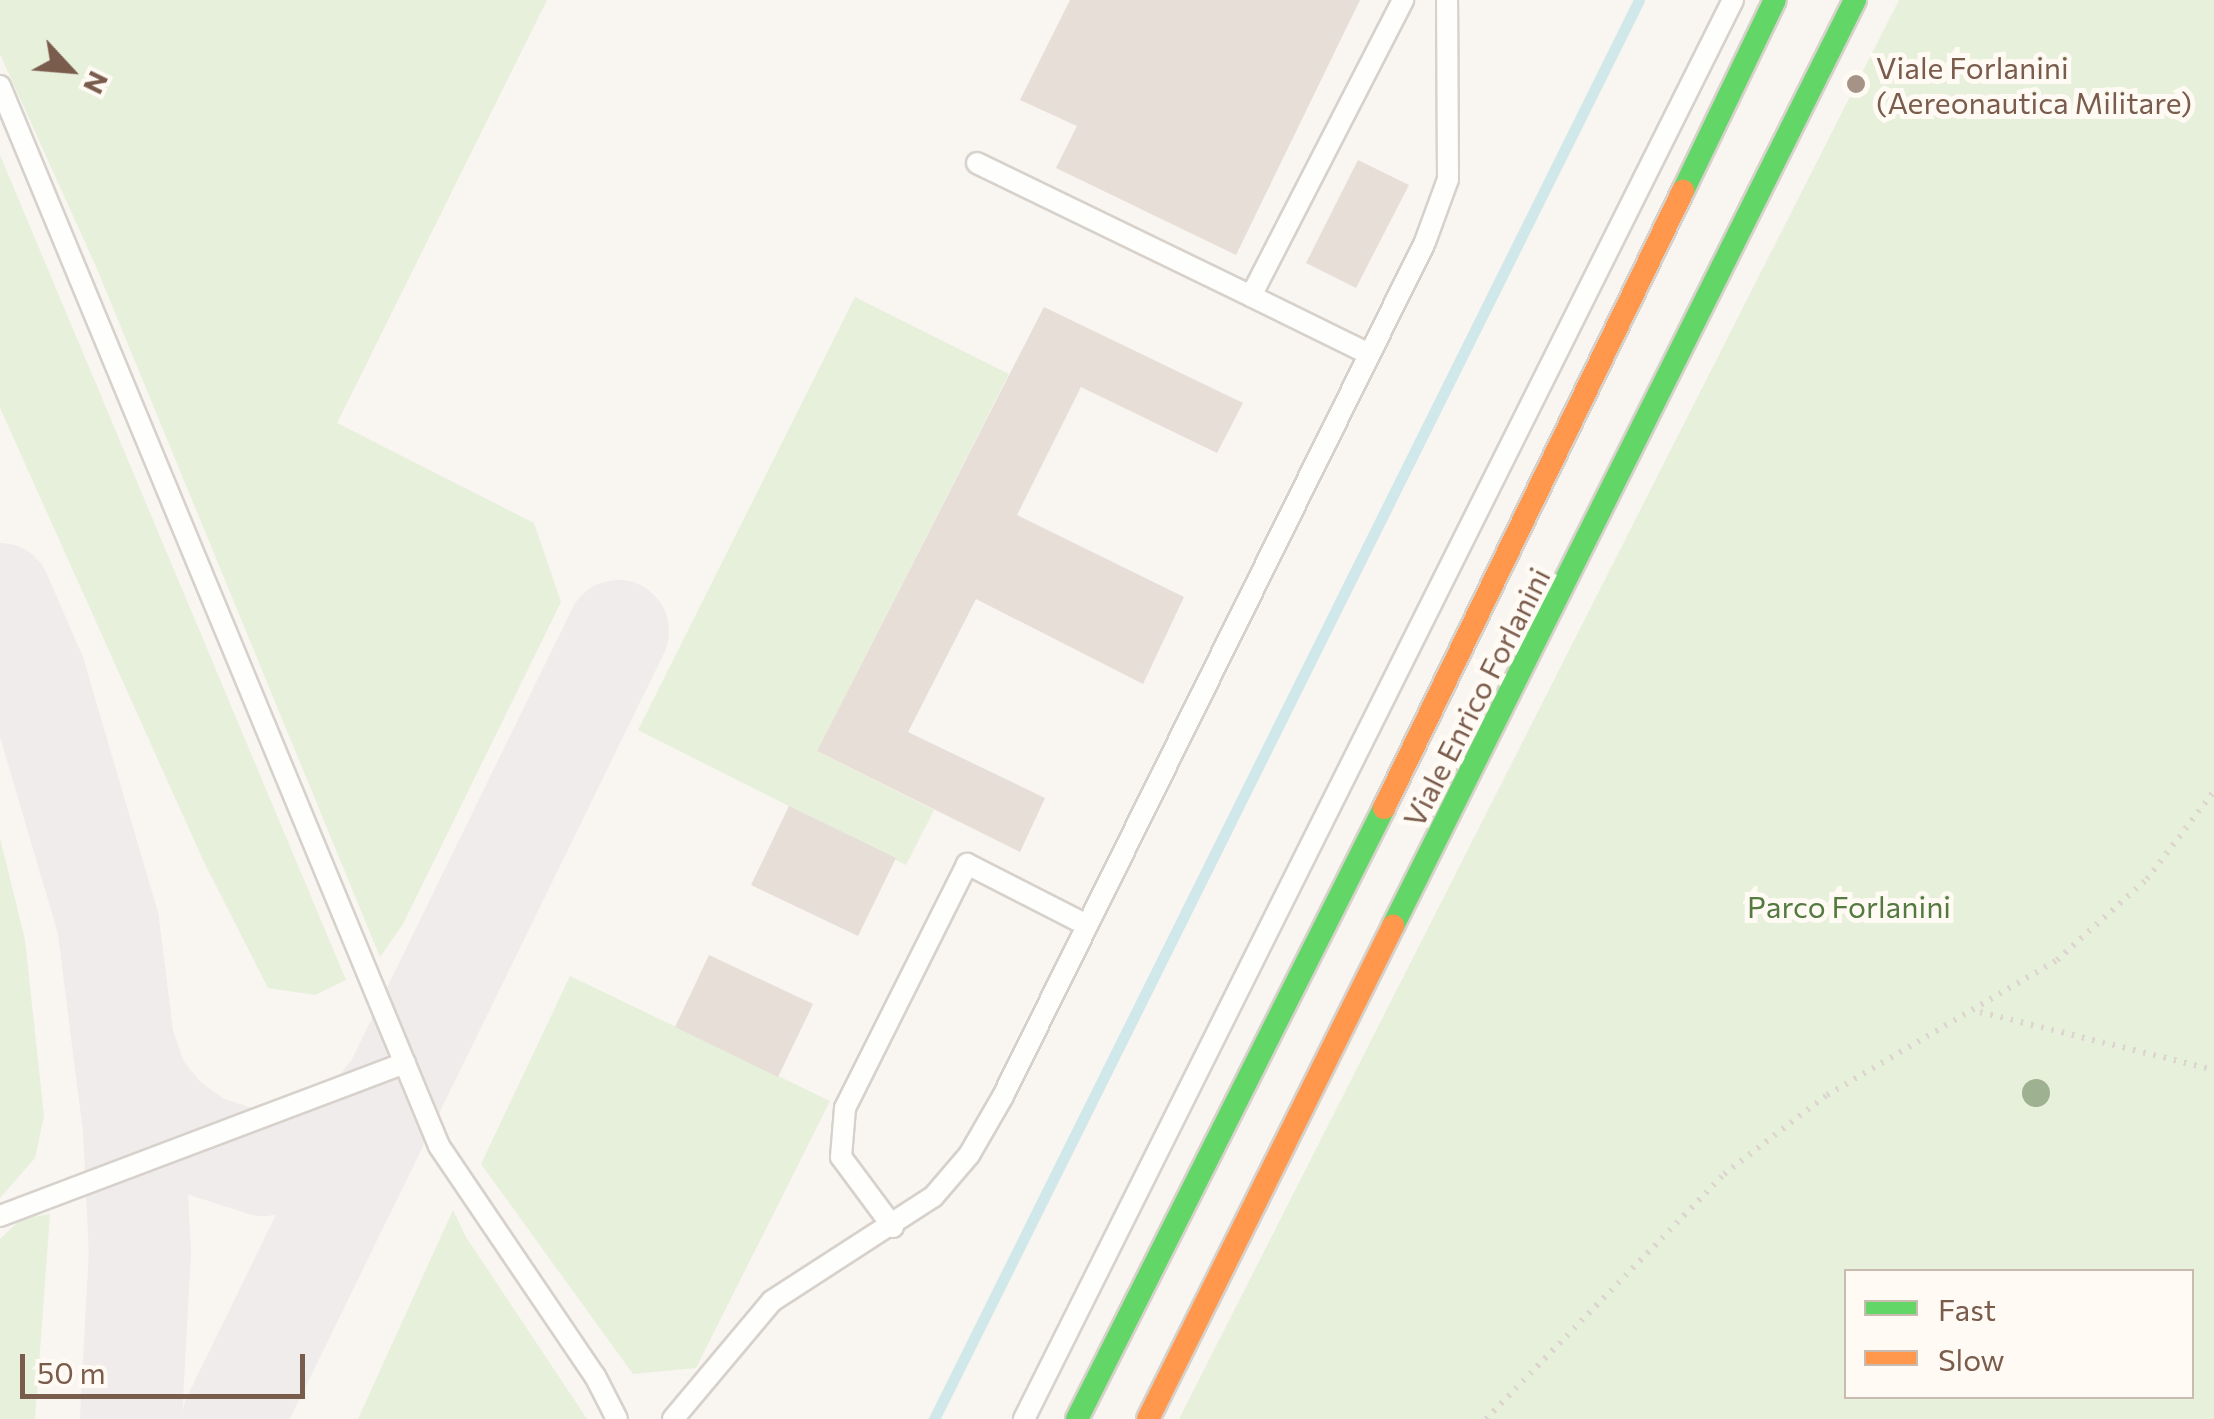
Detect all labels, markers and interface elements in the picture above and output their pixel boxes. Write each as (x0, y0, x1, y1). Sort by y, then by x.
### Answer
north arrow (20, 20, 120, 120)
place label: Viale Forlanini (Aereonautica Militare) (1876, 49, 2192, 120)
text: N (77, 66, 117, 100)
marker: Viale Forlanini (Aereonautica Militare) (1845, 73, 1867, 95)
street label: Viale Enrico Forlanini (1395, 561, 1557, 833)
park label: Parco Forlanini (1747, 888, 1951, 924)
legend (1844, 1269, 2194, 1399)
text: Fast (1938, 1290, 1996, 1327)
scale bar (25, 1334, 310, 1396)
text: Slow (1938, 1340, 2005, 1377)
text: 50 m (37, 1353, 106, 1390)

